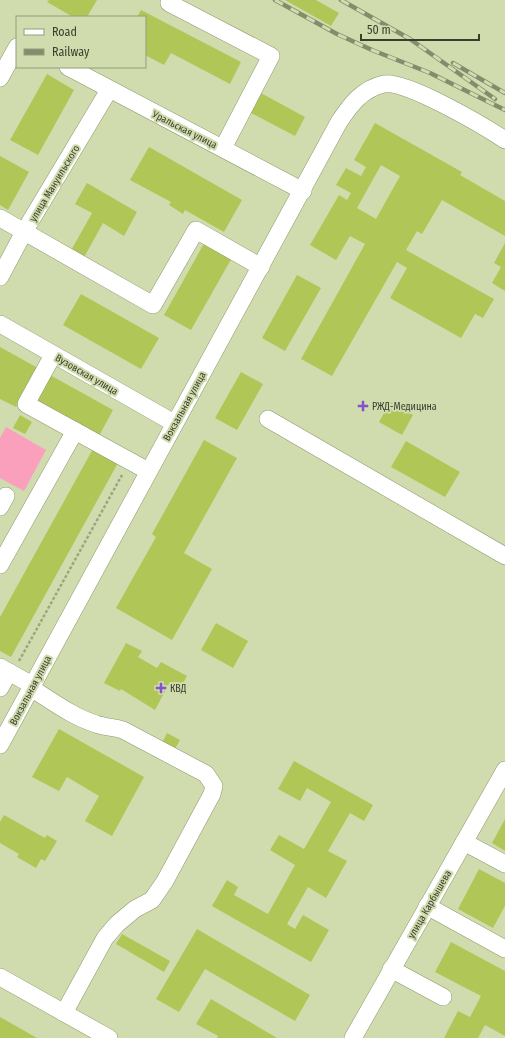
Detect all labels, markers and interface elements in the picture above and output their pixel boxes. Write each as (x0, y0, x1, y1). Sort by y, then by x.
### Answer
legend (16, 16, 146, 68)
scale bar (361, 16, 479, 42)
text: 50 m (367, 23, 391, 37)
text: Road (52, 25, 77, 39)
text: Railway (52, 45, 90, 59)
street label: Уральская улица (149, 108, 219, 151)
street label: улица Мануильского (27, 143, 83, 224)
street label: Вузовская улица (53, 352, 120, 398)
street label: Вокзальная улица (161, 370, 209, 443)
marker: РЖД-Медицина (357, 400, 369, 412)
place label: РЖД-Медицина (372, 401, 437, 413)
street label: Вокзальная улица (8, 654, 54, 727)
marker: КВД (155, 682, 167, 694)
place label: КВД (170, 683, 187, 695)
street label: улица Карбышева (406, 868, 454, 941)

